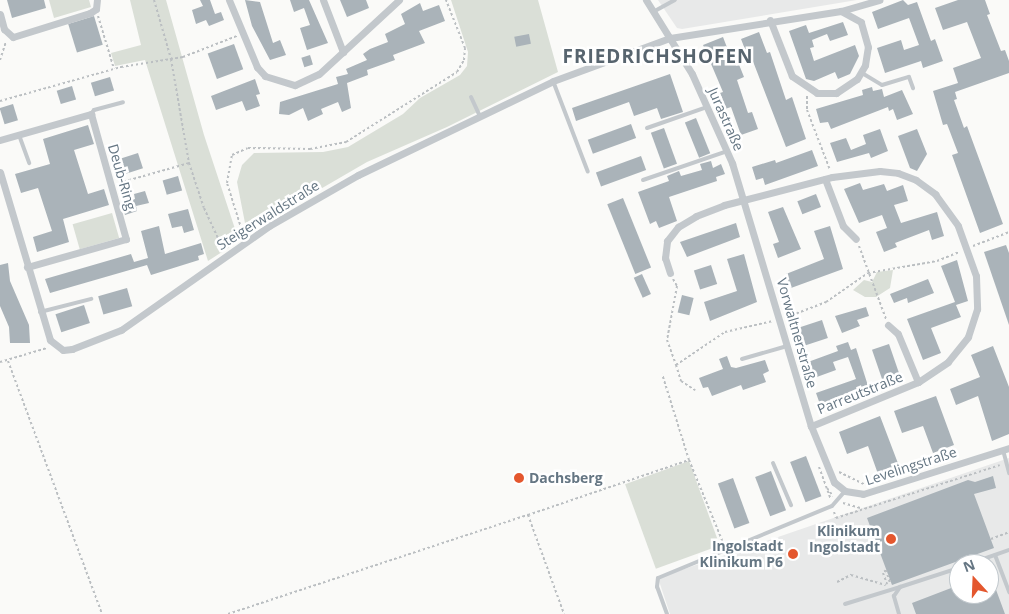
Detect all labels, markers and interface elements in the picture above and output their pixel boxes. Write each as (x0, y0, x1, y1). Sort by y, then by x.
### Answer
district label: FRIEDRICHSHOFEN (561, 46, 755, 68)
street label: Jurastraße (705, 85, 747, 153)
street label: Deub-Ring (105, 142, 139, 212)
street label: Steigerwaldstraße (214, 177, 322, 253)
street label: Vorwaltnerstraße (773, 276, 821, 390)
street label: Parreutstraße (815, 368, 905, 418)
street label: Levelingstraße (863, 443, 959, 489)
place label: Dachsberg (529, 470, 603, 486)
marker: Dachsberg (513, 472, 525, 484)
place label: Klinikum Ingolstadt (809, 523, 880, 556)
marker: Klinikum Ingolstadt (884, 532, 898, 546)
place label: Ingolstadt Klinikum P6 (700, 538, 783, 570)
marker: Ingolstadt Klinikum P6 (787, 548, 799, 560)
north arrow (949, 554, 999, 604)
text: N (960, 555, 978, 576)

